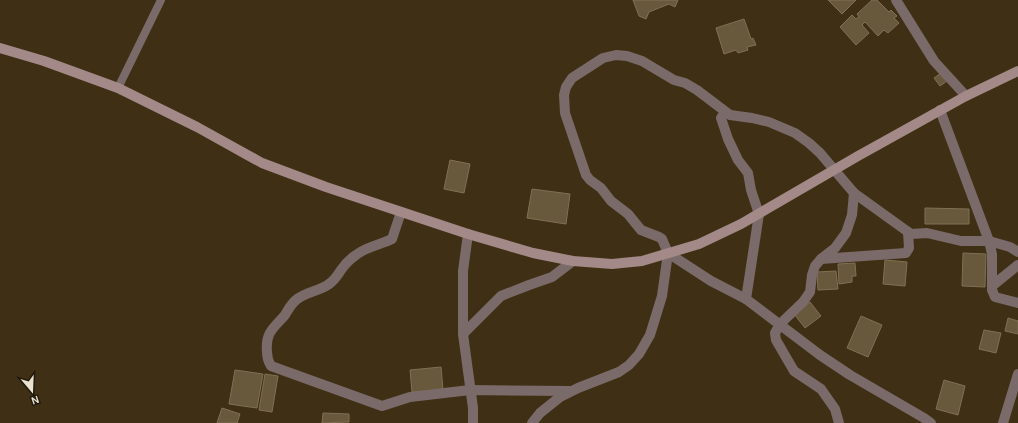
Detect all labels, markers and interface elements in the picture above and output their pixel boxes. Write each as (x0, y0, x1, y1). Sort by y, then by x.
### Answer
north arrow (12, 371, 52, 411)
text: N (29, 393, 41, 407)

